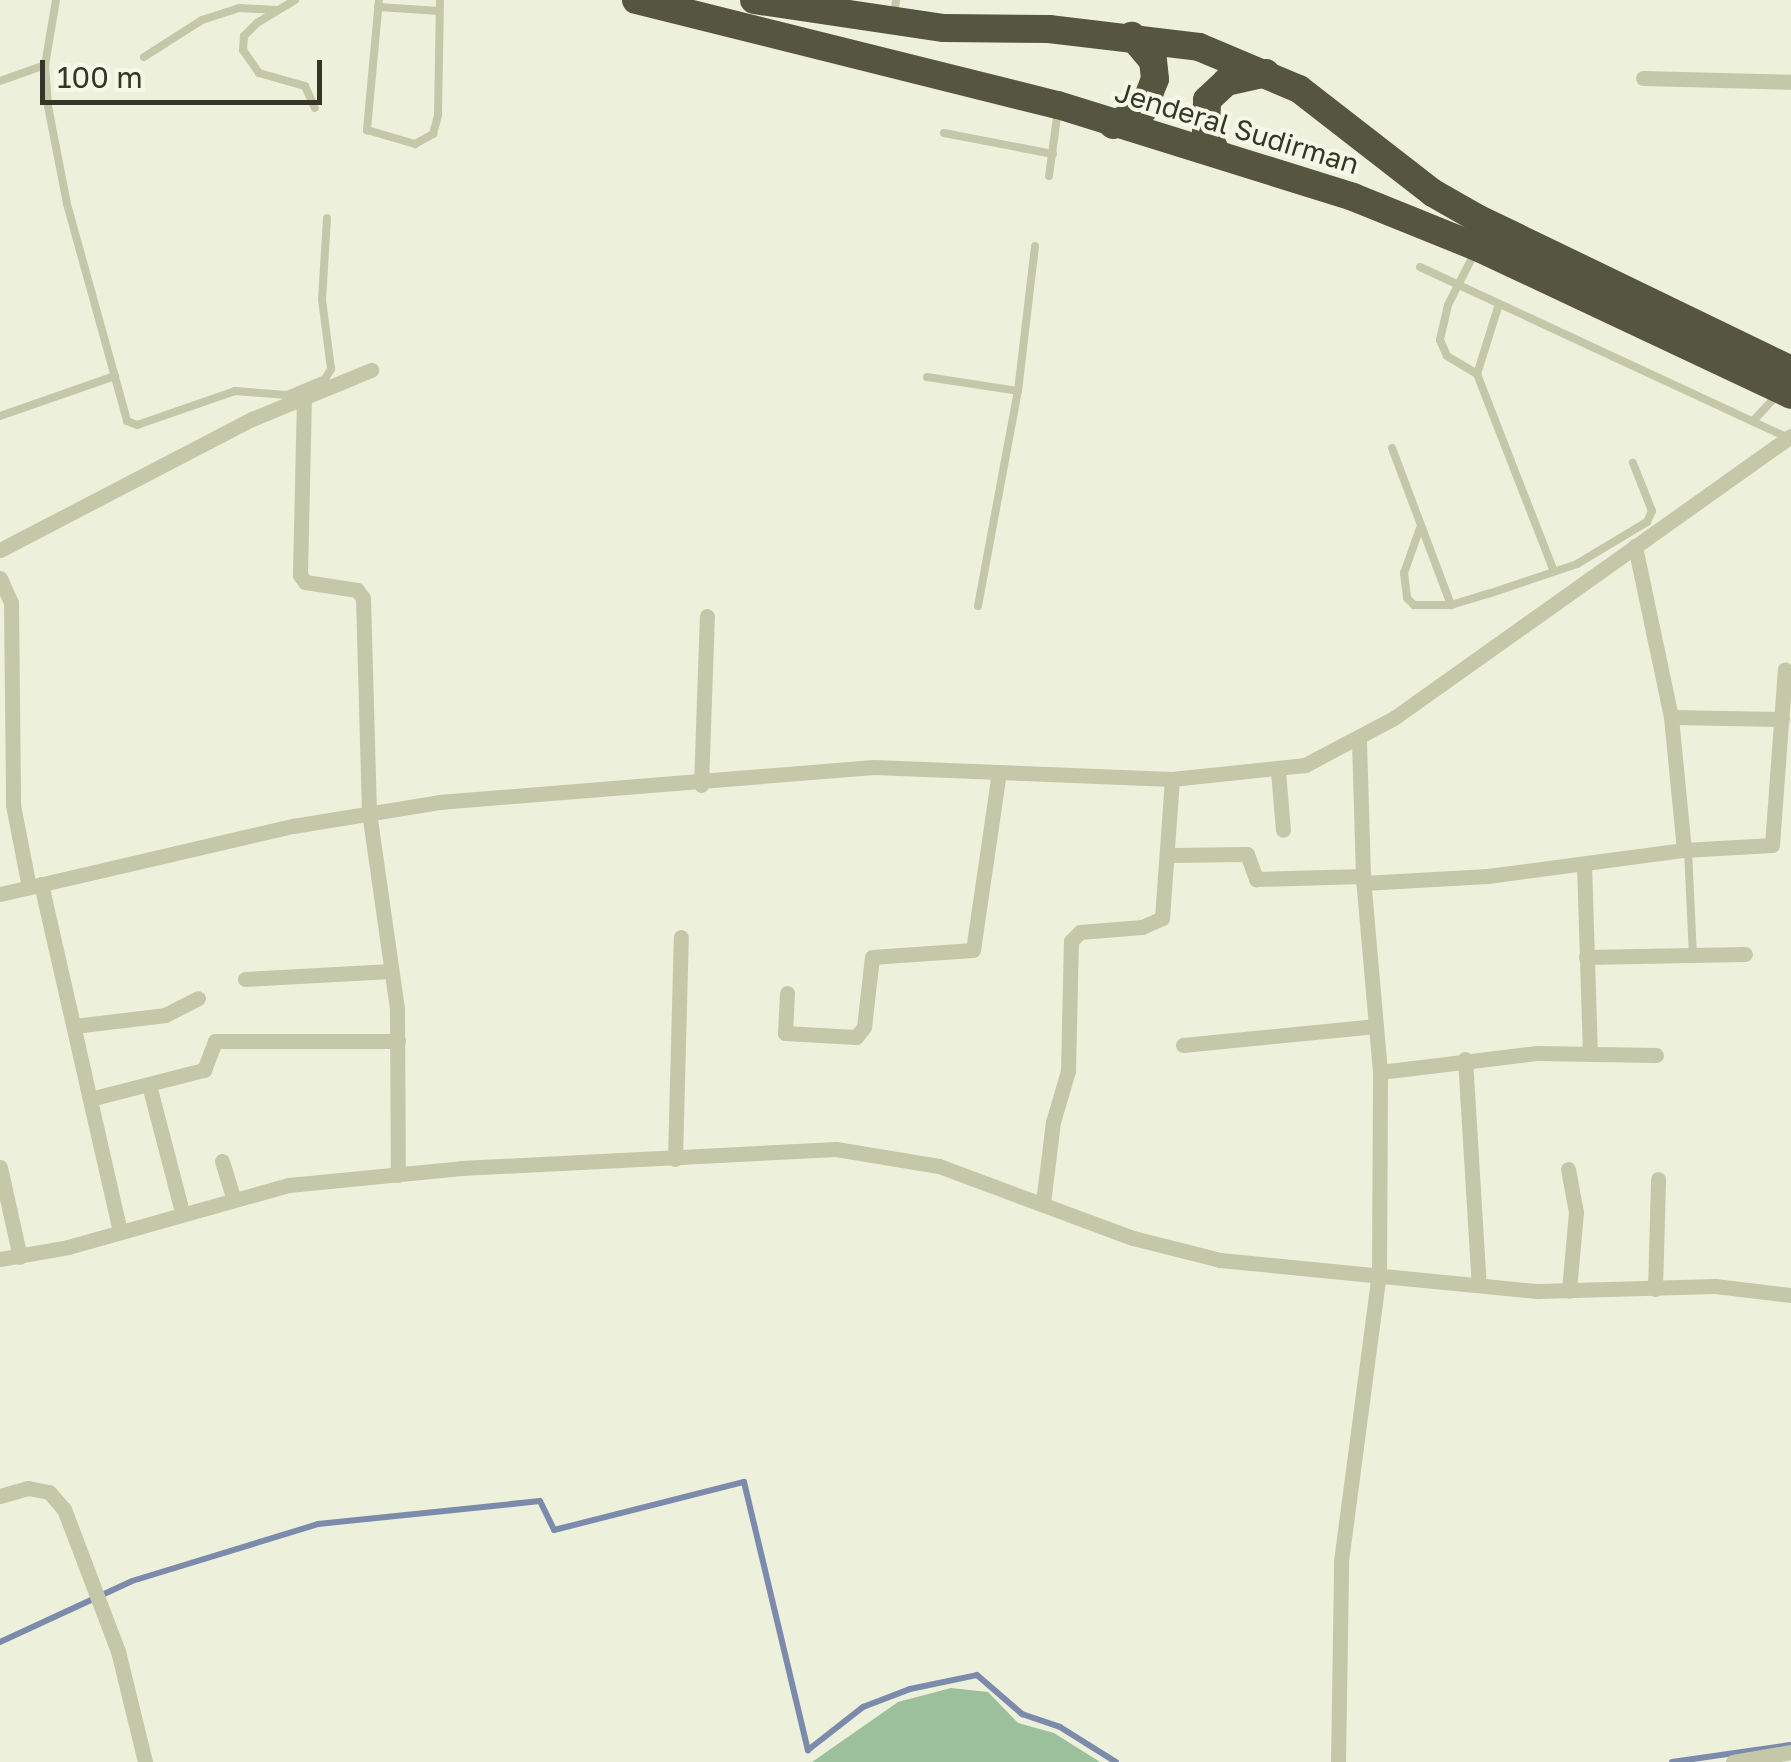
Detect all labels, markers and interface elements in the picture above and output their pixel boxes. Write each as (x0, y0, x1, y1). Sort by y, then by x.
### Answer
scale bar (45, 40, 328, 102)
text: 100 m (57, 59, 143, 95)
street label: Jenderal Sudirman (1111, 75, 1363, 181)

